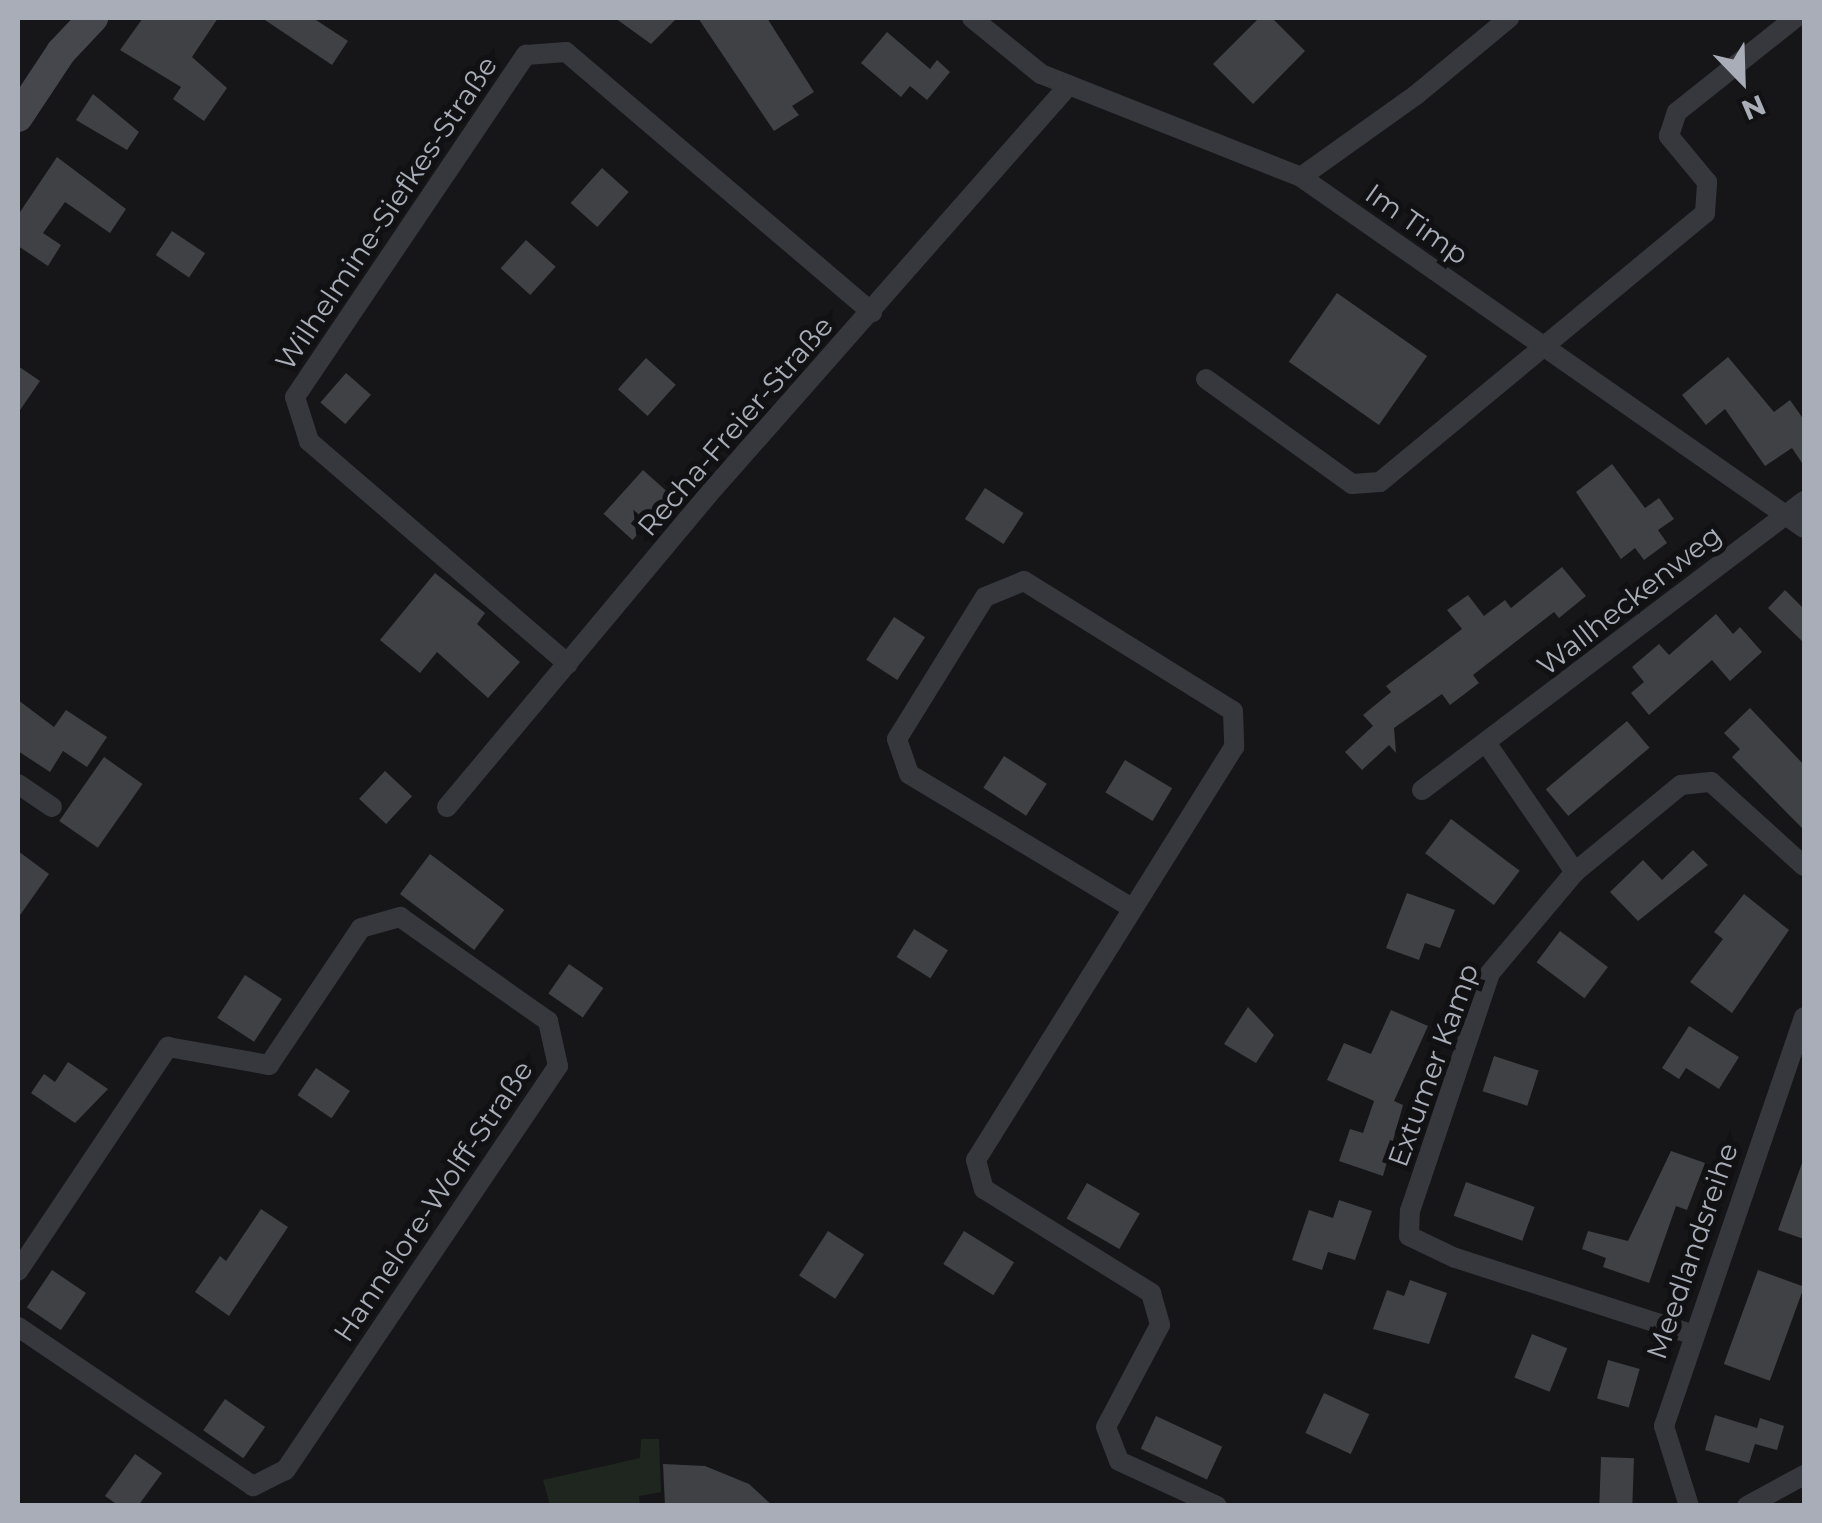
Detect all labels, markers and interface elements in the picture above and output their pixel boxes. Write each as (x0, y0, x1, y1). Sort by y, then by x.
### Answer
north arrow (1692, 30, 1792, 130)
street label: Wilhelmine-Siefkes-Straße (268, 50, 504, 376)
text: N (1737, 88, 1771, 128)
street label: Im Timp (1359, 176, 1475, 272)
street label: Recha-Freier-Straße (630, 309, 840, 543)
street label: Wallheckenweg (1530, 518, 1728, 682)
street label: Extumer Kamp (1381, 959, 1485, 1171)
street label: Hannelore-Wolff-Straße (326, 1054, 540, 1348)
street label: Meedlandsreihe (1639, 1139, 1745, 1363)

